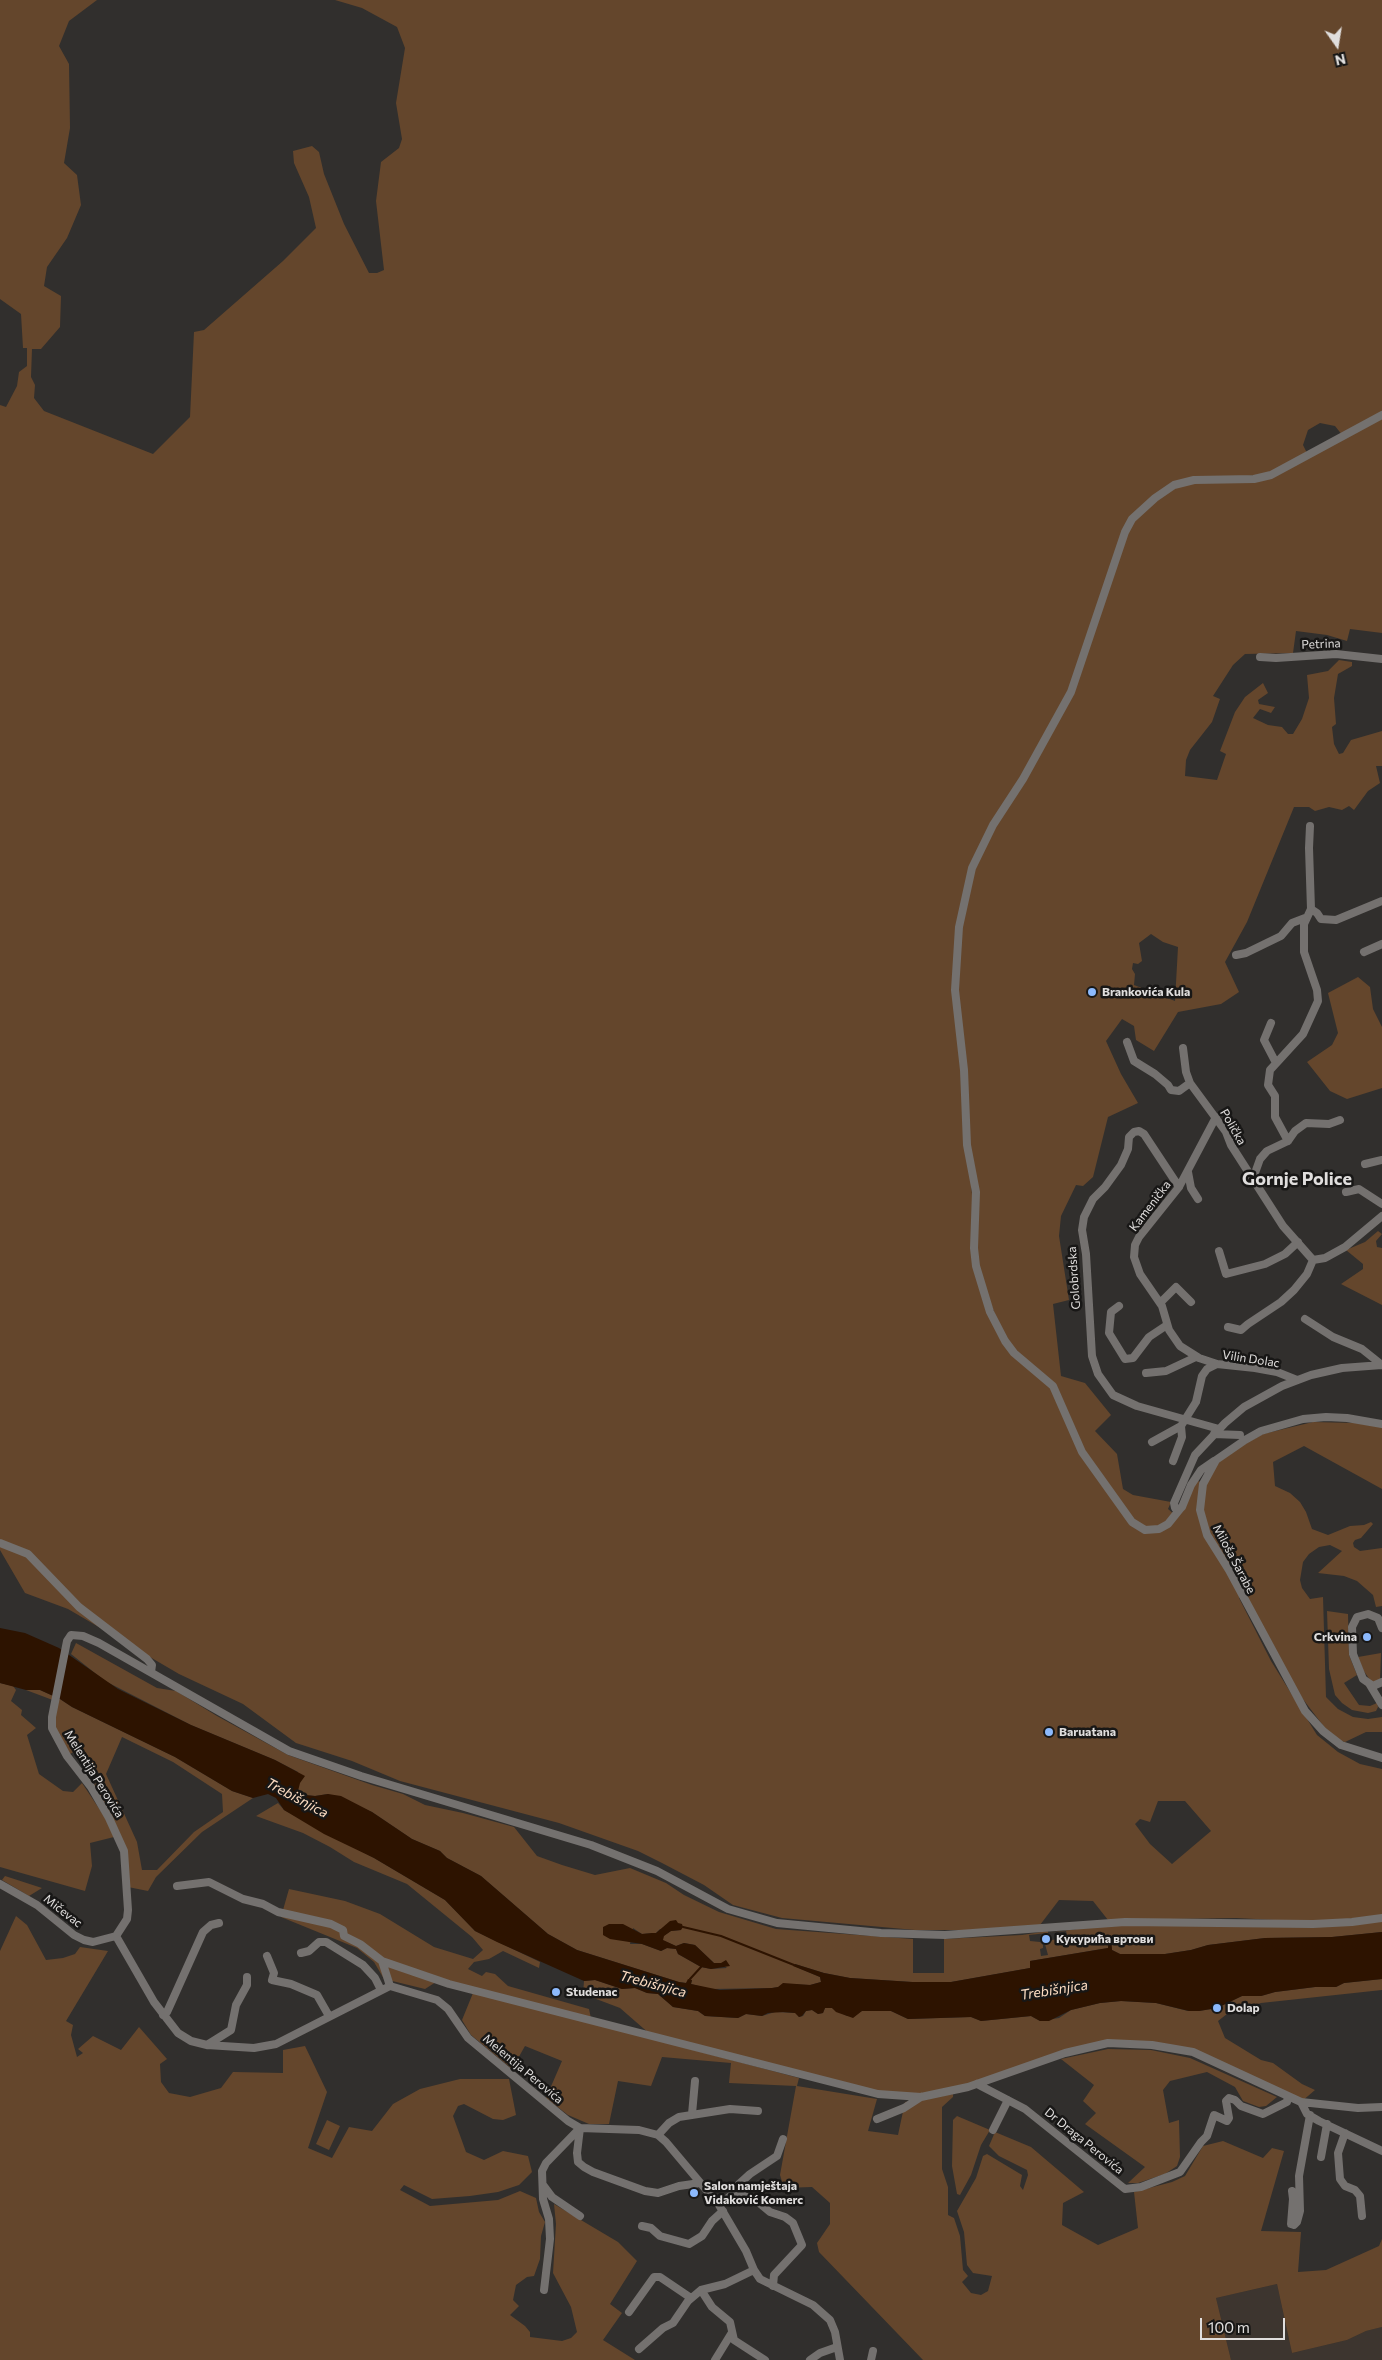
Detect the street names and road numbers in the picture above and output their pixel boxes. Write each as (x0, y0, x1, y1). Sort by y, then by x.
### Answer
street label: Petrina (1301, 636, 1341, 652)
street label: Polička (1217, 1106, 1249, 1148)
street label: Kamenička (1126, 1178, 1174, 1234)
street label: Golobrdska (1065, 1246, 1083, 1310)
street label: Vilin Dolac (1221, 1347, 1281, 1371)
street label: Miloša Šarabe (1210, 1522, 1258, 1596)
street label: Melentija Perovića (61, 1728, 127, 1820)
street label: Mičevac (41, 1891, 85, 1931)
street label: Melentija Perovića (480, 2031, 566, 2107)
street label: Dr Draga Perovića (1042, 2105, 1126, 2177)

